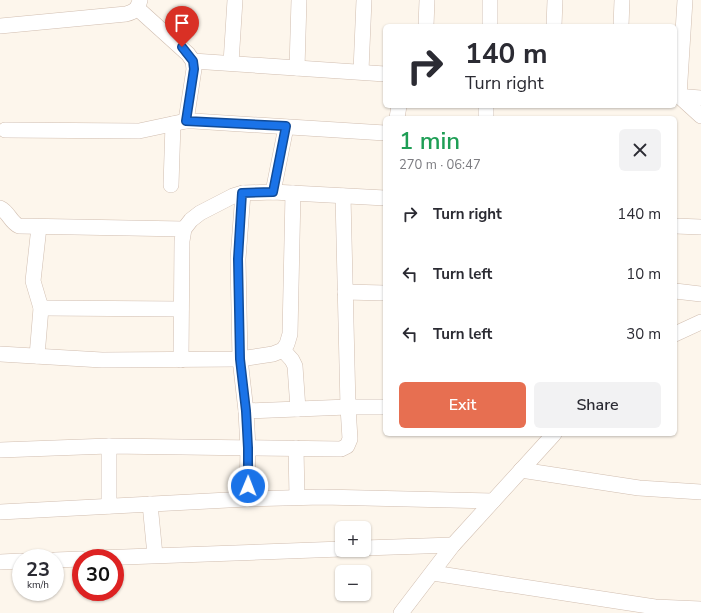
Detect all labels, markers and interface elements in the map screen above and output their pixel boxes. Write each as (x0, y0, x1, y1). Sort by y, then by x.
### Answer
pin (165, 6, 199, 47)
icon: arrive (171, 12, 193, 34)
text: 140 m (465, 35, 548, 73)
icon: right (399, 40, 451, 92)
text: Turn right (465, 71, 544, 95)
text: 1 min (399, 125, 460, 157)
button: close (619, 129, 661, 171)
text: 270 m · 06:47 (399, 156, 481, 174)
icon: right (399, 203, 421, 225)
text: Turn right (433, 204, 502, 224)
text: 140 m (617, 204, 661, 224)
icon: left (399, 263, 421, 285)
text: Turn left (433, 264, 492, 284)
text: 10 m (626, 264, 661, 284)
icon: left (399, 323, 421, 345)
text: Turn left (433, 324, 492, 344)
text: 30 m (626, 324, 661, 344)
button: Exit (399, 382, 526, 428)
button: Share (534, 382, 661, 428)
position arrow (227, 465, 269, 507)
map controls (335, 521, 371, 601)
button: + (335, 521, 371, 557)
speed limit sign: 30 (72, 549, 124, 601)
text: 23 (26, 556, 50, 583)
button: − (335, 565, 371, 601)
text: km/h (27, 578, 49, 592)

